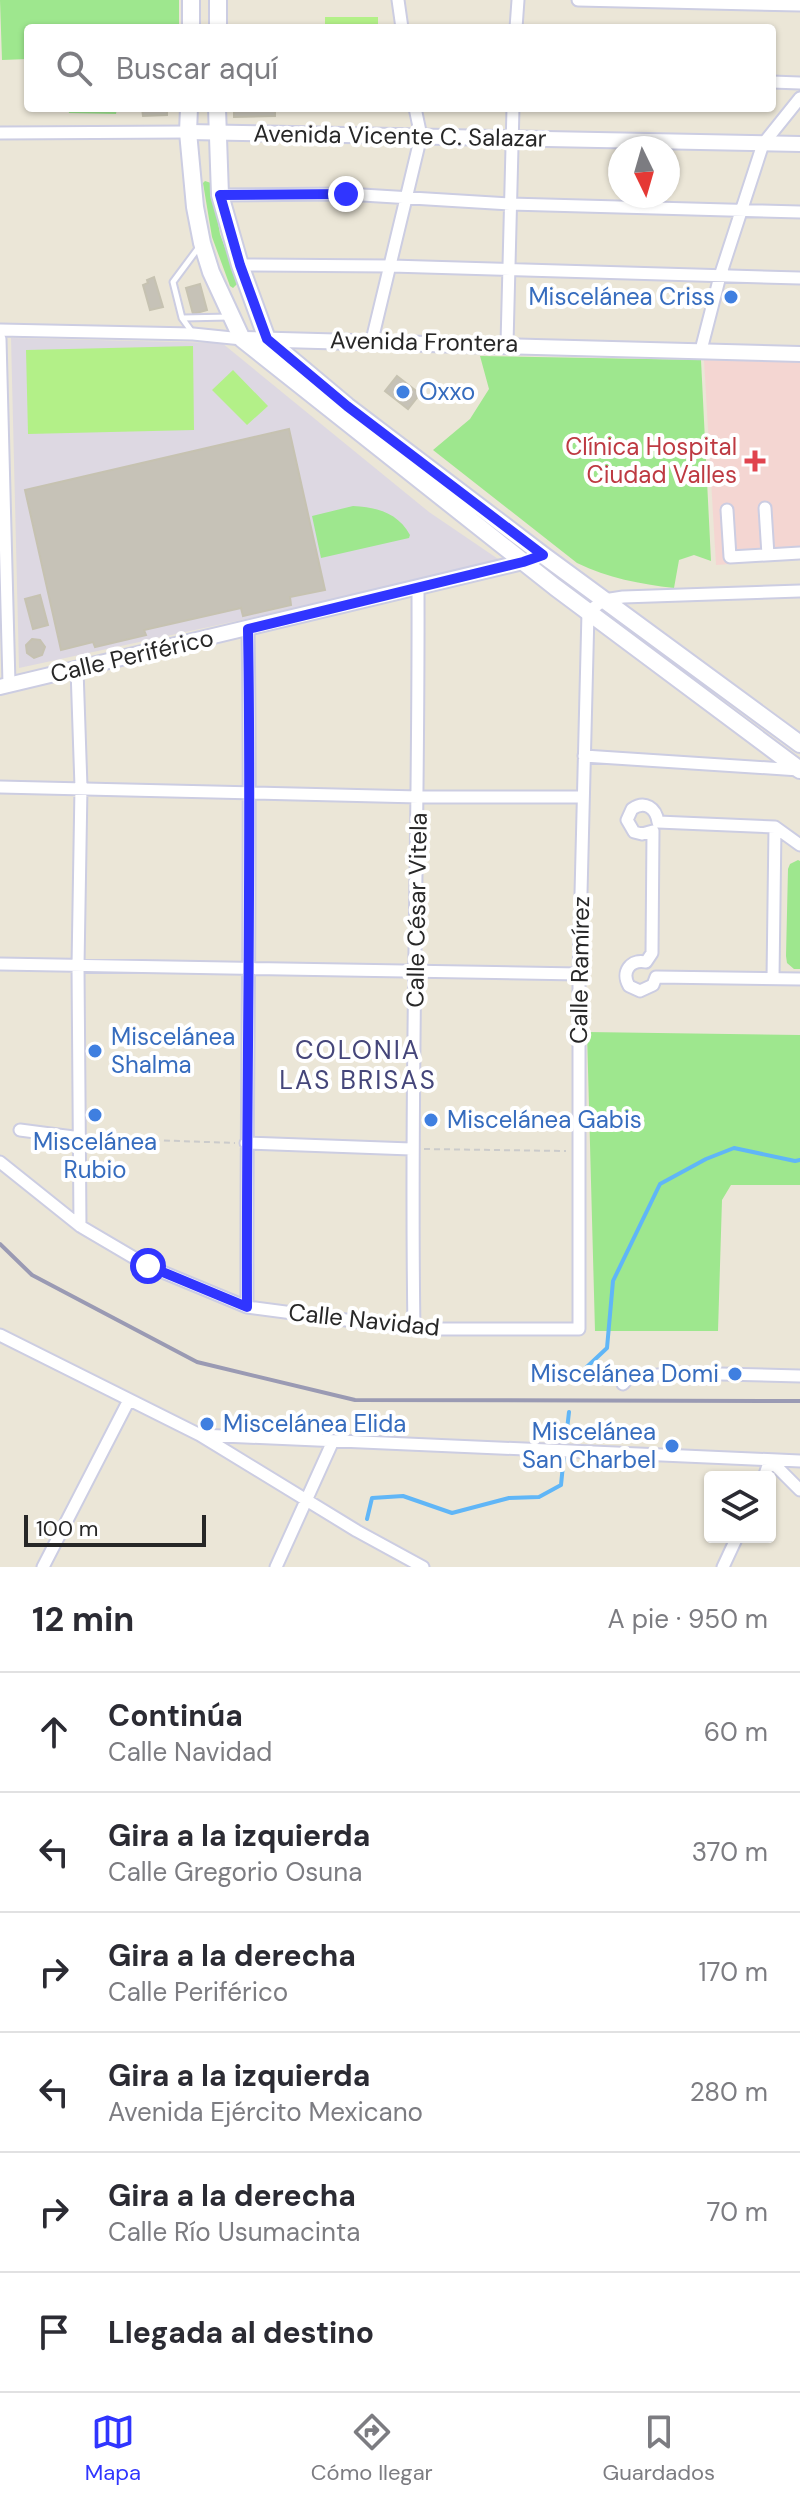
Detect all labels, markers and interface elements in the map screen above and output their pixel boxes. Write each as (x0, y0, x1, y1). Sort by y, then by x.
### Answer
search box (24, 24, 776, 112)
icon: search (52, 46, 96, 90)
text: Buscar aquí (116, 49, 278, 88)
street label: Avenida Vicente C. Salazar (253, 117, 547, 154)
north arrow (608, 136, 680, 208)
route end (328, 176, 364, 212)
place label: Miscelánea Criss (528, 281, 715, 312)
marker: Miscelánea Criss (722, 288, 740, 306)
street label: Avenida Frontera (330, 324, 518, 359)
place label: Oxxo (419, 376, 475, 407)
marker: Oxxo (394, 383, 412, 401)
place label: Clínica Hospital Ciudad Valles (565, 431, 737, 490)
marker: Clínica Hospital Ciudad Valles (744, 450, 766, 472)
street label: Calle Periférico (47, 622, 216, 689)
street label: Calle César Vitela (399, 812, 434, 1008)
street label: Calle Ramírez (563, 896, 596, 1044)
place label: Miscelánea Shalma (111, 1021, 235, 1080)
district label: COLONIA LAS BRISAS (279, 1033, 437, 1097)
marker: Miscelánea Shalma (86, 1042, 104, 1060)
place label: Miscelánea Gabis (447, 1104, 642, 1135)
marker: Miscelánea Rubio (86, 1106, 104, 1124)
marker: Miscelánea Gabis (422, 1111, 440, 1129)
place label: Miscelánea Rubio (33, 1126, 157, 1185)
route start (130, 1248, 166, 1284)
street label: Calle Navidad (287, 1296, 441, 1343)
place label: Miscelánea Domi (531, 1358, 719, 1389)
marker: Miscelánea Domi (726, 1365, 744, 1383)
place label: Miscelánea Elida (223, 1408, 406, 1439)
marker: Miscelánea Elida (198, 1415, 216, 1433)
place label: Miscelánea San Charbel (522, 1416, 656, 1475)
marker: Miscelánea San Charbel (663, 1437, 681, 1455)
map controls (704, 1471, 776, 1543)
button: layers (704, 1471, 776, 1543)
scale bar (24, 1511, 206, 1547)
text: 100 m (36, 1514, 98, 1543)
text: 12 min (32, 1597, 134, 1642)
text: A pie · 950 m (608, 1602, 768, 1636)
text: Continúa (108, 1696, 243, 1735)
icon: ahead (32, 1710, 76, 1754)
text: 60 m (704, 1715, 768, 1749)
text: Calle Navidad (108, 1735, 272, 1769)
text: Gira a la izquierda (108, 1816, 370, 1855)
icon: left (32, 1830, 76, 1874)
text: 370 m (692, 1835, 768, 1869)
text: Calle Gregorio Osuna (108, 1855, 362, 1889)
text: Gira a la derecha (108, 1936, 356, 1975)
icon: right (32, 1950, 76, 1994)
text: 170 m (699, 1955, 768, 1989)
text: Calle Periférico (108, 1975, 288, 2009)
text: Gira a la izquierda (108, 2056, 370, 2095)
icon: left (32, 2070, 76, 2114)
text: 280 m (690, 2075, 768, 2109)
text: Avenida Ejército Mexicano (108, 2095, 423, 2129)
text: Gira a la derecha (108, 2176, 356, 2215)
icon: right (32, 2190, 76, 2234)
text: 70 m (707, 2195, 768, 2229)
text: Calle Río Usumacinta (108, 2215, 360, 2249)
icon: arrive (32, 2310, 76, 2354)
text: Llegada al destino (108, 2313, 374, 2352)
tab: Mapa (85, 2410, 141, 2487)
tab: Cómo llegar (311, 2410, 433, 2487)
tab: Guardados (603, 2410, 715, 2487)

